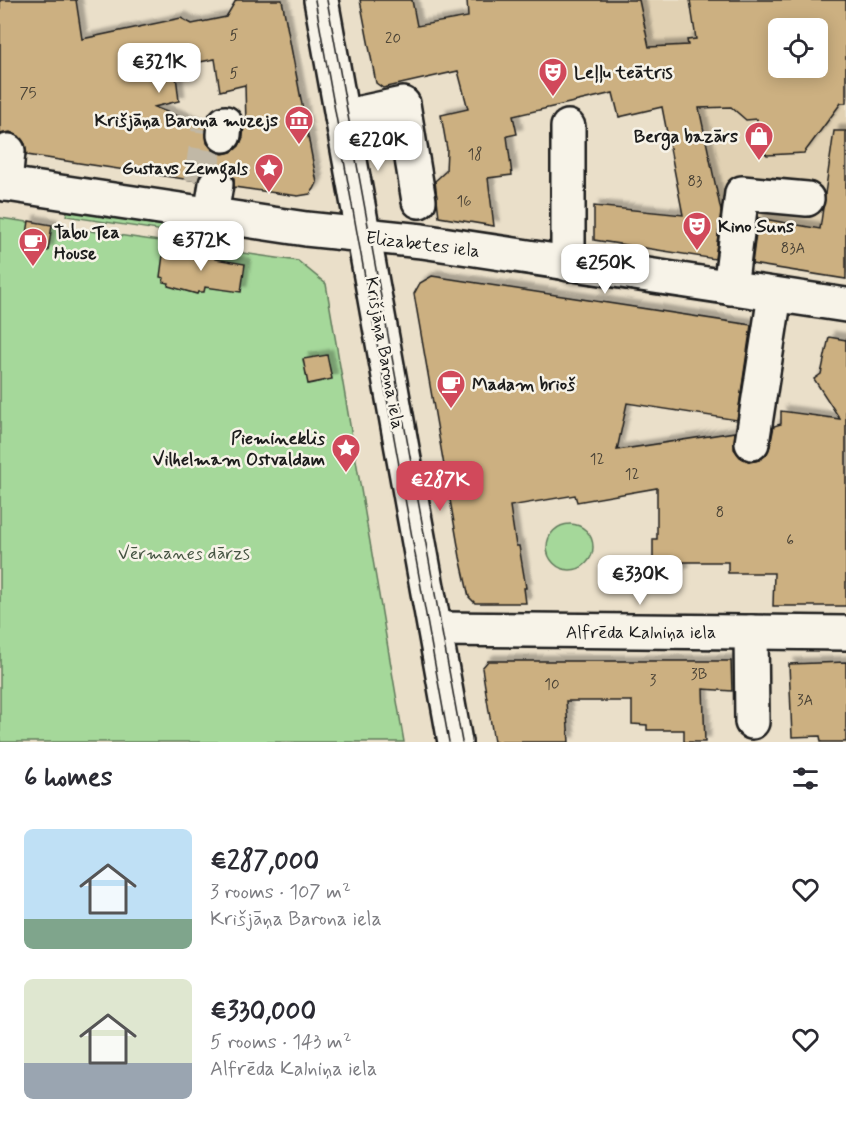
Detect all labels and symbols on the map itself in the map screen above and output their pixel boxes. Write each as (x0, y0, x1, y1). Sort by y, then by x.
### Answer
house number: 5 (229, 26, 239, 46)
house number: 20 (385, 29, 401, 49)
pin: €321K (117, 43, 201, 94)
theatre icon: Leļļu teātris (537, 56, 569, 98)
place label: Leļļu teātris (574, 61, 673, 85)
house number: 5 (229, 64, 239, 84)
house number: 75 (19, 84, 37, 104)
museum icon: Krišjāņa Barona muzejs (283, 104, 315, 146)
place label: Krišjāņa Barona muzejs (95, 109, 278, 133)
shop icon: Berga bazārs (743, 120, 775, 162)
pin: €220K (336, 121, 420, 172)
place label: Berga bazārs (634, 125, 738, 151)
house number: 18 (468, 145, 482, 165)
place icon: Gustavs Zemgals (253, 152, 285, 194)
place label: Gustavs Zemgals (122, 157, 248, 183)
house number: 83 (688, 172, 702, 192)
house number: 16 (456, 192, 472, 212)
theatre icon: Kino Suns (681, 210, 713, 252)
place label: Kino Suns (718, 215, 794, 239)
place label: Tabu Tea House (54, 221, 120, 266)
pin: €372K (159, 221, 243, 272)
cafe icon: Tabu Tea House (17, 226, 49, 268)
street label: Elizabetes iela (364, 226, 481, 264)
house number: 83A (781, 239, 805, 259)
pin: €250K (563, 244, 647, 295)
street label: Krišjāņa Barona iela (359, 275, 409, 431)
cafe icon: Madam brioš (435, 368, 467, 410)
place label: Madam brioš (472, 373, 576, 397)
place label: Piemineklis Vilhelmam Ostvaldam (153, 427, 325, 472)
place icon: Piemineklis Vilhelmam Ostvaldam (330, 432, 362, 474)
house number: 12 (590, 450, 604, 470)
pin: €287K (398, 461, 482, 512)
house number: 12 (625, 465, 639, 485)
house number: 8 (716, 503, 724, 523)
house number: 6 (786, 531, 794, 551)
park label: Vērmanes dārzs (118, 542, 250, 566)
pin: €330K (598, 555, 682, 606)
street label: Alfrēda Kalniņa iela (566, 621, 716, 645)
house number: 3B (691, 665, 707, 685)
house number: 3 (650, 671, 657, 691)
house number: 10 (544, 675, 560, 695)
house number: 3A (797, 691, 813, 711)

